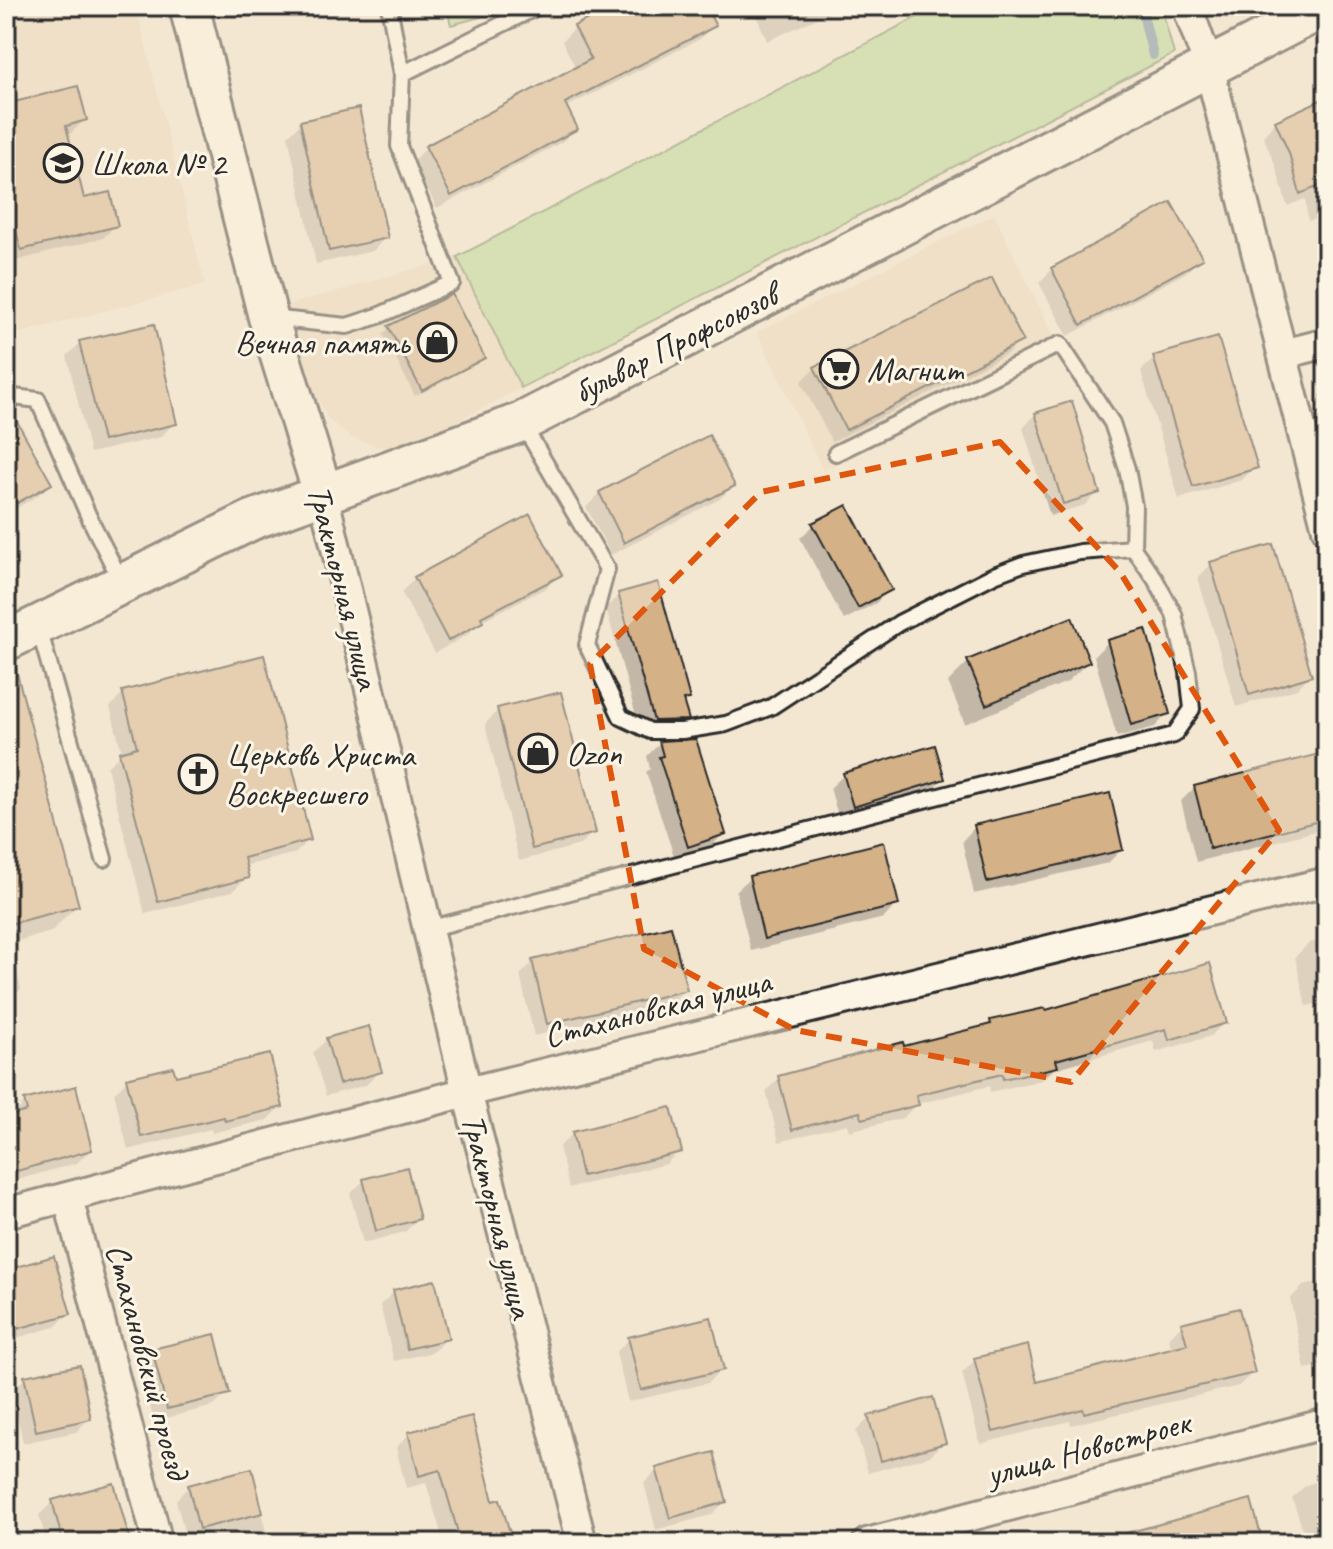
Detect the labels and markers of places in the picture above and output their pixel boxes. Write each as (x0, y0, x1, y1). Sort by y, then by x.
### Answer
school or university icon: Школа № 2 (42, 142, 84, 184)
place label: Школа № 2 (91, 142, 229, 185)
place label: Вечная память (235, 321, 412, 364)
shop icon: Вечная память (416, 321, 458, 363)
supermarket icon: Магнит (818, 348, 860, 390)
place label: Магнит (867, 348, 965, 391)
shop icon: Ozon (517, 732, 559, 774)
place label: Ozon (566, 732, 623, 775)
place label: Церковь Христа Воскресшего (226, 733, 417, 815)
church icon: Церковь Христа Воскресшего (177, 753, 219, 795)

